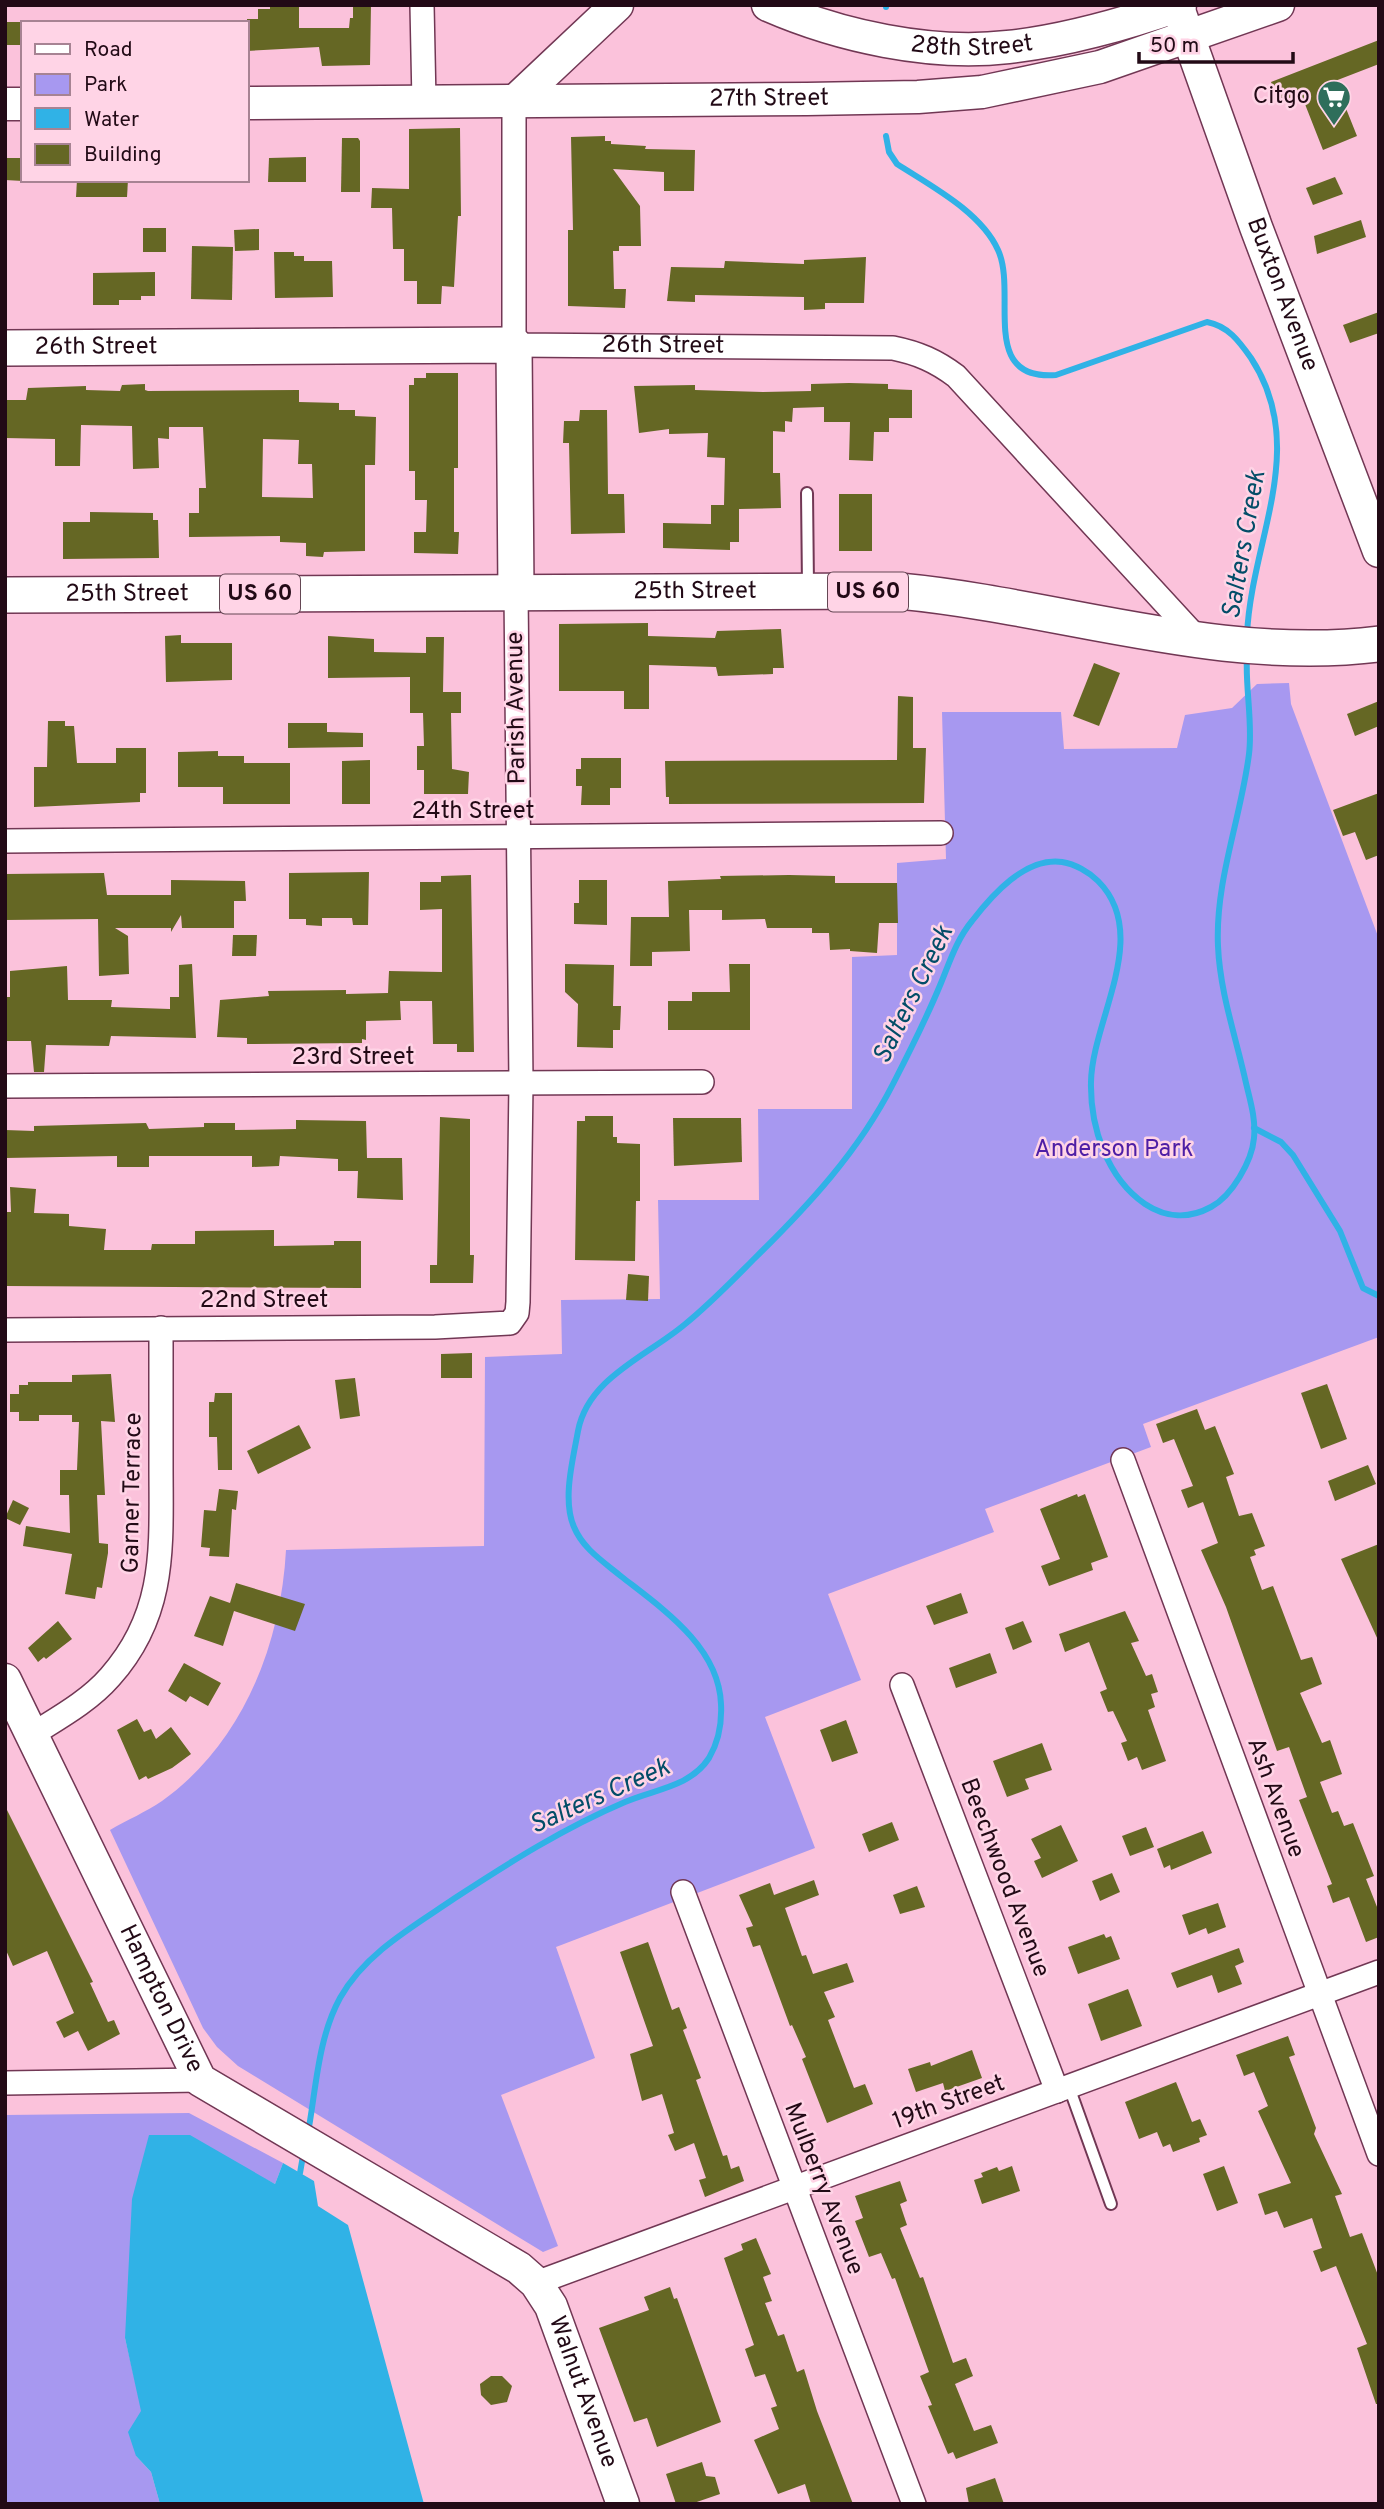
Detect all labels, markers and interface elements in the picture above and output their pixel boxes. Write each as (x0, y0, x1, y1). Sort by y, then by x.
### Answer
legend (21, 21, 248, 182)
scale bar (1139, 21, 1293, 65)
street label: 28th Street (909, 29, 1035, 64)
text: 50 m (1150, 33, 1199, 60)
text: Road (84, 37, 133, 64)
text: Park (84, 72, 127, 99)
supermarket icon: Citgo (1315, 78, 1353, 127)
place label: Citgo (1253, 82, 1310, 112)
street label: 27th Street (709, 84, 829, 115)
text: Water (84, 107, 139, 134)
text: Building (84, 142, 162, 169)
street label: Buxton Avenue (1239, 214, 1324, 376)
street label: 26th Street (601, 331, 725, 362)
street label: 26th Street (34, 332, 158, 363)
water label: Salters Creek (1216, 467, 1274, 622)
road number: US 60 (828, 572, 908, 612)
road number: US 60 (220, 574, 300, 614)
street label: 25th Street (633, 577, 757, 607)
street label: 25th Street (65, 579, 189, 610)
street label: Parish Avenue (501, 631, 533, 785)
street label: 24th Street (411, 797, 535, 827)
water label: Salters Creek (866, 919, 962, 1070)
street label: 23rd Street (291, 1043, 415, 1073)
park label: Anderson Park (1035, 1135, 1193, 1165)
street label: 22nd Street (200, 1286, 328, 1316)
street label: Garner Terrace (117, 1412, 149, 1574)
street label: Ash Avenue (1239, 1734, 1311, 1862)
water label: Salters Creek (525, 1751, 676, 1843)
street label: Beechwood Avenue (952, 1774, 1056, 1982)
street label: Hampton Drive (112, 1920, 209, 2078)
street label: 19th Street (889, 2069, 1009, 2137)
street label: Mulberry Avenue (776, 2098, 870, 2280)
street label: Walnut Avenue (541, 2312, 624, 2472)

